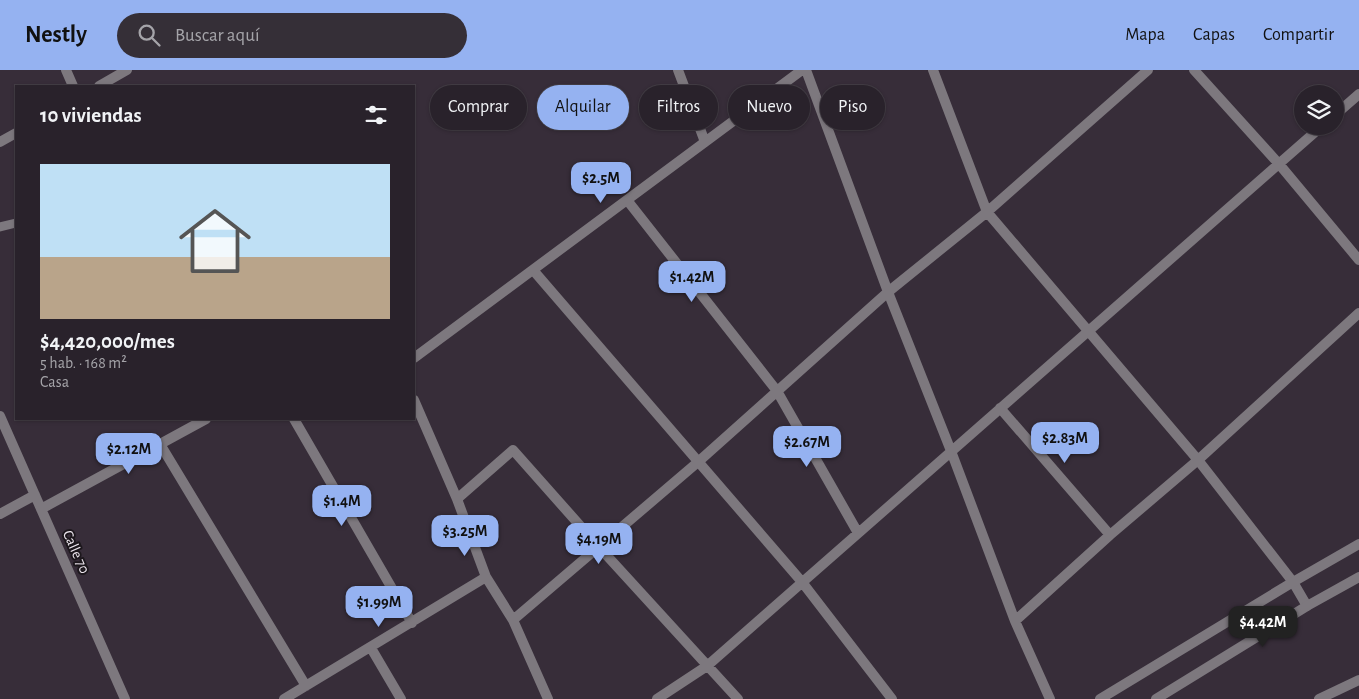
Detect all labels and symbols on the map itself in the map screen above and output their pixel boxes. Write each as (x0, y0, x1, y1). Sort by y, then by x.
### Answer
pin: $2.5M (566, 162, 636, 204)
pin: $1.42M (651, 260, 733, 303)
pin: $2.83M (1024, 422, 1106, 464)
pin: $2.67M (766, 426, 848, 468)
pin: $2.12M (88, 432, 170, 475)
pin: $1.4M (307, 484, 377, 527)
pin: $3.25M (424, 514, 506, 557)
pin: $4.19M (558, 522, 640, 565)
street label: Calle 70 (60, 528, 92, 576)
pin: $1.99M (338, 586, 420, 628)
pin: $4.42M (1222, 606, 1304, 648)

